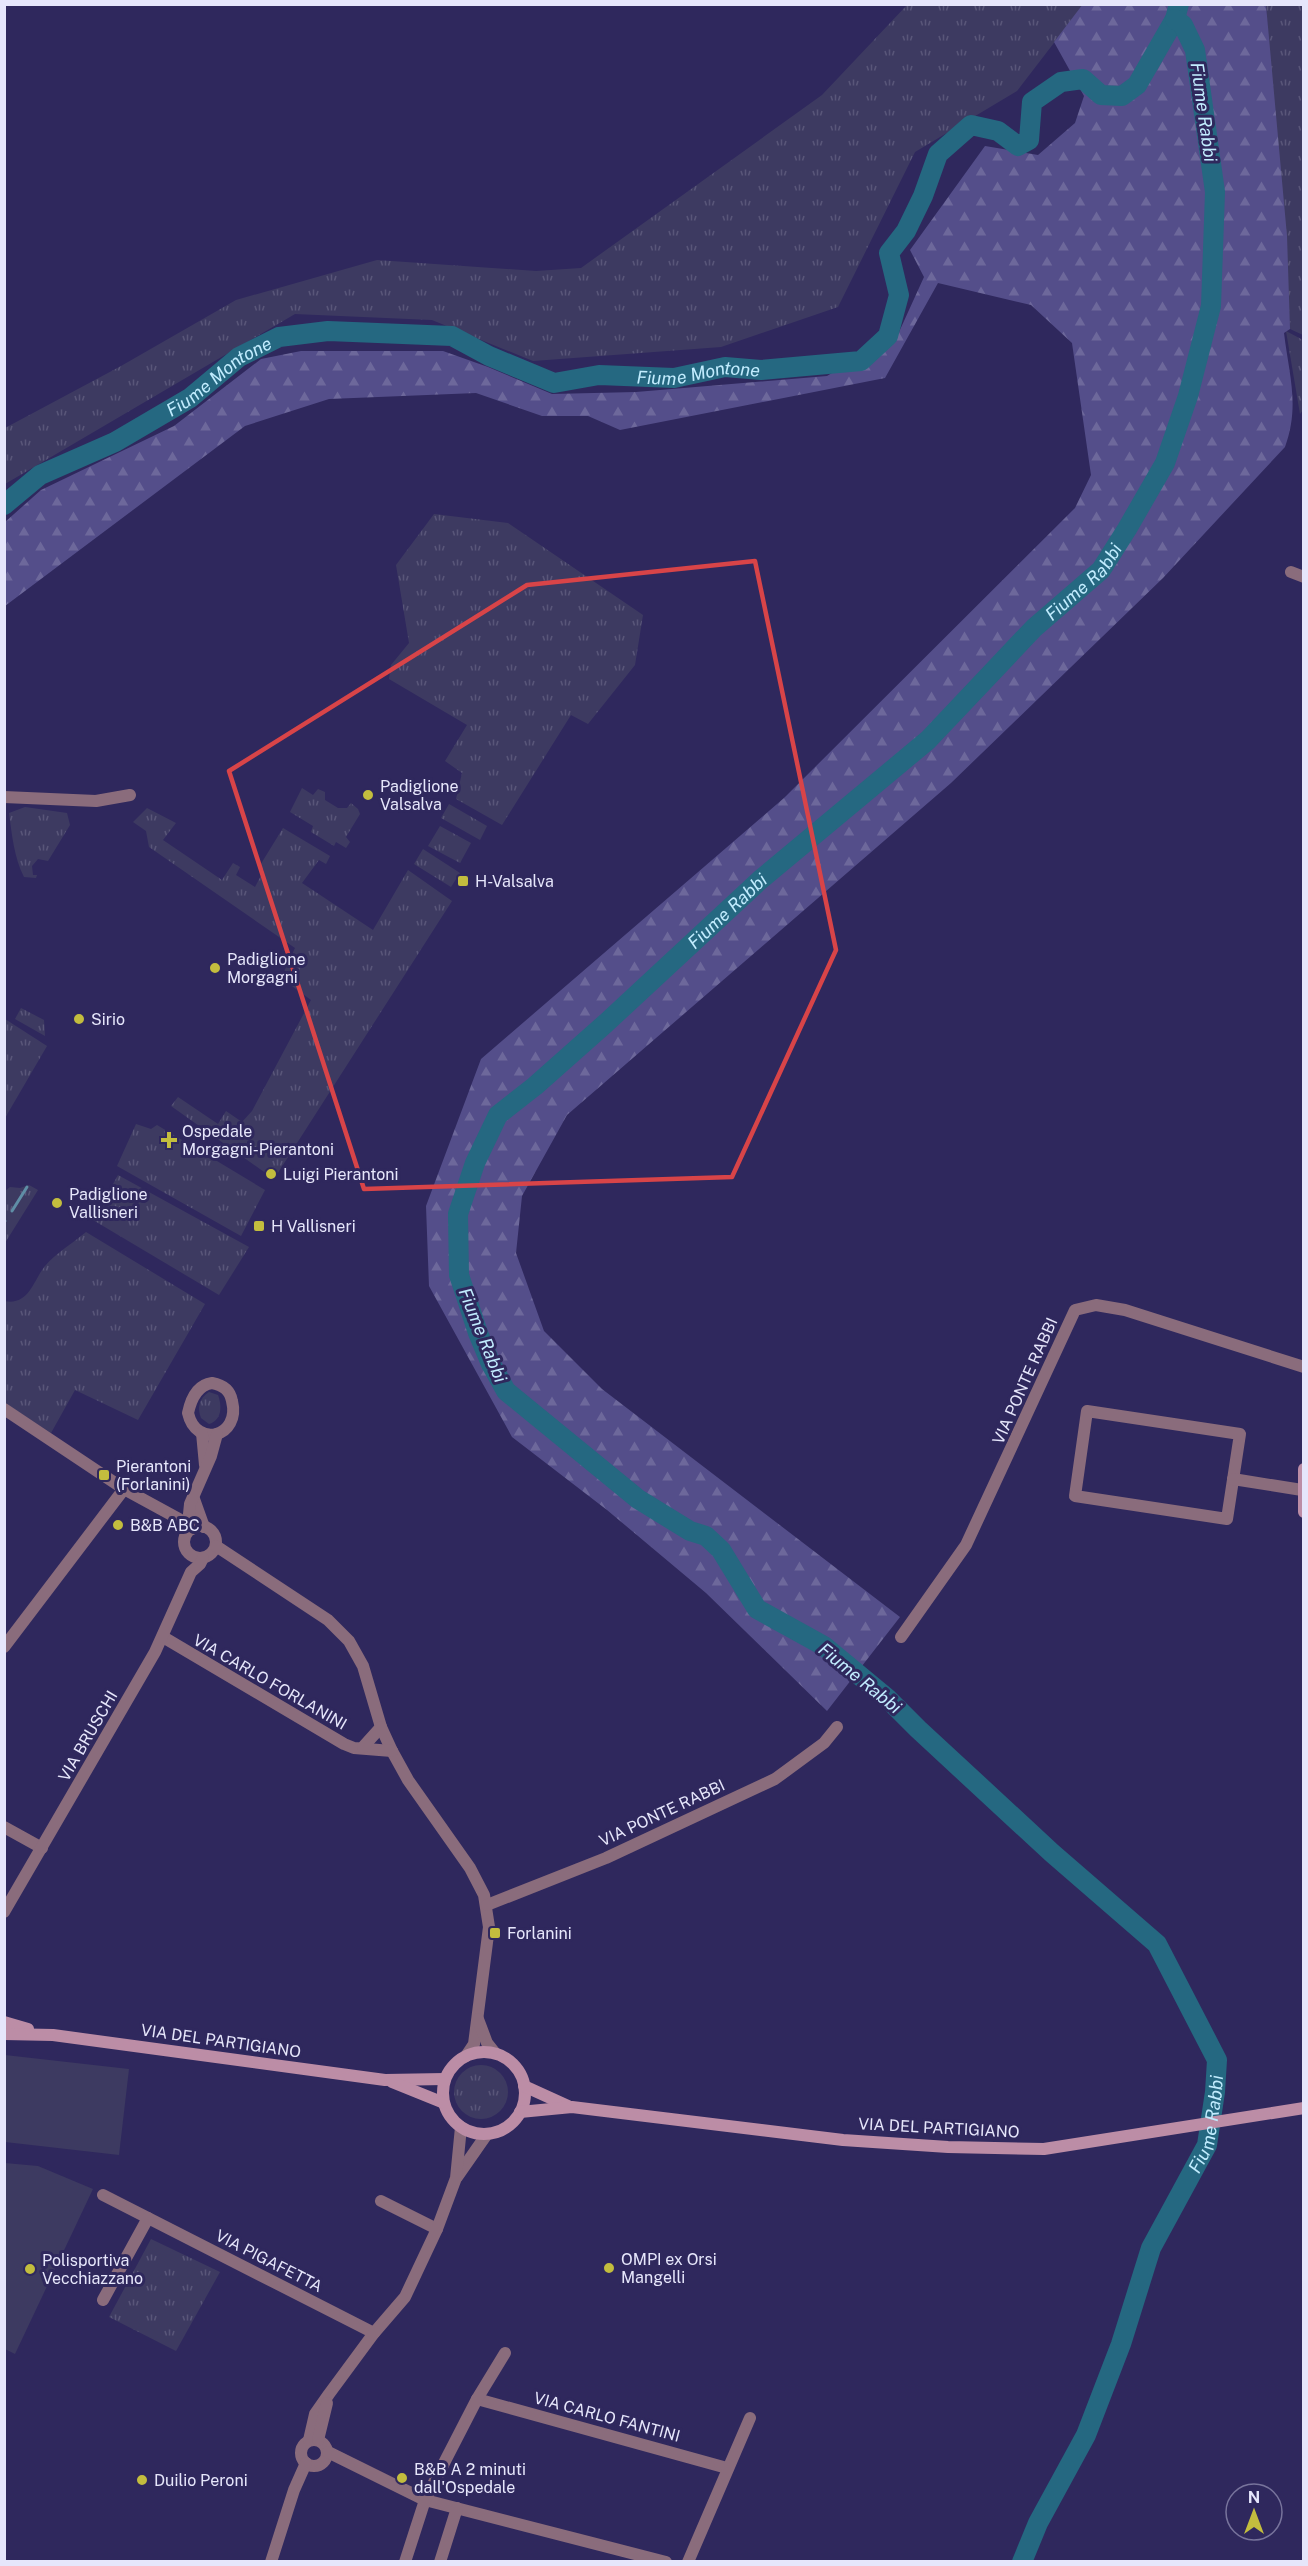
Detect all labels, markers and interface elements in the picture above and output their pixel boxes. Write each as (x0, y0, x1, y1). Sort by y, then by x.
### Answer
water label: Fiume Rabbi (1187, 61, 1221, 164)
water label: Fiume Montone (162, 332, 275, 420)
water label: Fiume Montone (636, 356, 761, 389)
water label: Fiume Rabbi (1041, 539, 1126, 624)
place label: Padiglione Valsalva (380, 777, 459, 814)
marker: Padiglione Valsalva (361, 788, 375, 802)
water label: Fiume Rabbi (683, 868, 771, 953)
place label: H-Valsalva (475, 872, 554, 891)
marker: H-Valsalva (456, 874, 470, 888)
place label: Padiglione Morgagni (227, 950, 306, 987)
marker: Padiglione Morgagni (208, 961, 222, 975)
place label: Sirio (91, 1010, 125, 1029)
marker: Sirio (72, 1012, 86, 1026)
place label: Ospedale Morgagni-Pierantoni (182, 1122, 334, 1159)
marker: Ospedale Morgagni-Pierantoni (160, 1131, 178, 1149)
place label: Luigi Pierantoni (283, 1165, 399, 1184)
marker: Luigi Pierantoni (264, 1167, 278, 1181)
place label: Padiglione Vallisneri (69, 1185, 148, 1222)
marker: Padiglione Vallisneri (50, 1196, 64, 1210)
place label: H Vallisneri (271, 1217, 356, 1236)
marker: H Vallisneri (252, 1219, 266, 1233)
water label: Fiume Rabbi (454, 1285, 512, 1386)
street label: VIA PONTE RABBI (989, 1315, 1061, 1447)
place label: Pierantoni (Forlanini) (116, 1457, 191, 1494)
marker: Pierantoni (Forlanini) (97, 1468, 111, 1482)
place label: B&B ABC (130, 1516, 200, 1535)
marker: B&B ABC (111, 1518, 125, 1532)
street label: VIA CARLO FORLANINI (190, 1630, 350, 1734)
water label: Fiume Rabbi (814, 1638, 906, 1718)
street label: VIA BRUSCHI (54, 1687, 122, 1785)
street label: VIA PONTE RABBI (596, 1776, 728, 1850)
place label: Forlanini (507, 1924, 572, 1943)
marker: Forlanini (488, 1926, 502, 1940)
street label: VIA DEL PARTIGIANO (140, 2020, 302, 2062)
water label: Fiume Rabbi (1183, 2074, 1227, 2176)
street label: VIA DEL PARTIGIANO (858, 2114, 1020, 2142)
street label: VIA PIGAFETTA (212, 2226, 326, 2296)
place label: OMPI ex Orsi Mangelli (621, 2250, 717, 2287)
place label: Polisportiva Vecchiazzano (42, 2251, 143, 2288)
marker: OMPI ex Orsi Mangelli (602, 2261, 616, 2275)
marker: Polisportiva Vecchiazzano (23, 2262, 37, 2276)
street label: VIA CARLO FANTINI (532, 2388, 682, 2446)
place label: B&B A 2 minuti dall'Ospedale (414, 2460, 526, 2497)
place label: Duilio Peroni (154, 2471, 248, 2490)
marker: B&B A 2 minuti dall'Ospedale (395, 2471, 409, 2485)
marker: Duilio Peroni (135, 2473, 149, 2487)
north arrow (1224, 2482, 1284, 2542)
text: N (1248, 2488, 1260, 2507)

